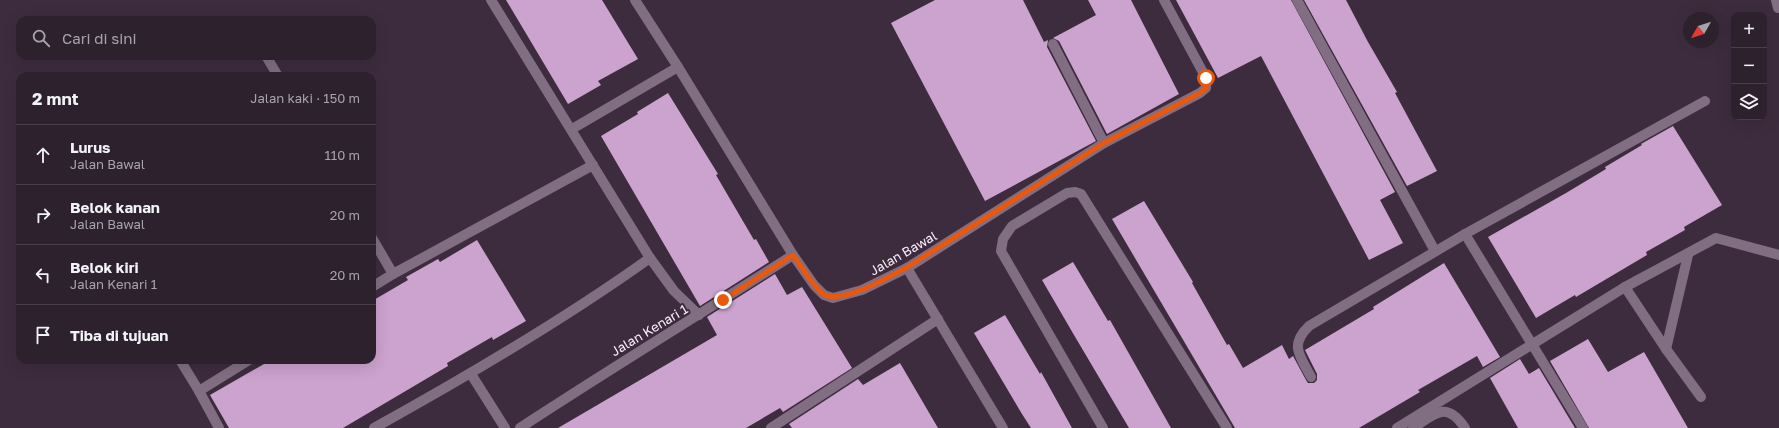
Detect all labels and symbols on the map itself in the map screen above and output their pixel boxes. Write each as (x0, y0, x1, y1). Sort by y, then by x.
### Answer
north arrow (1683, 12, 1719, 48)
route start (1197, 69, 1215, 87)
street label: Jalan Bawal (867, 227, 939, 279)
route end (714, 291, 732, 309)
street label: Jalan Kenari 1 (608, 301, 690, 359)

